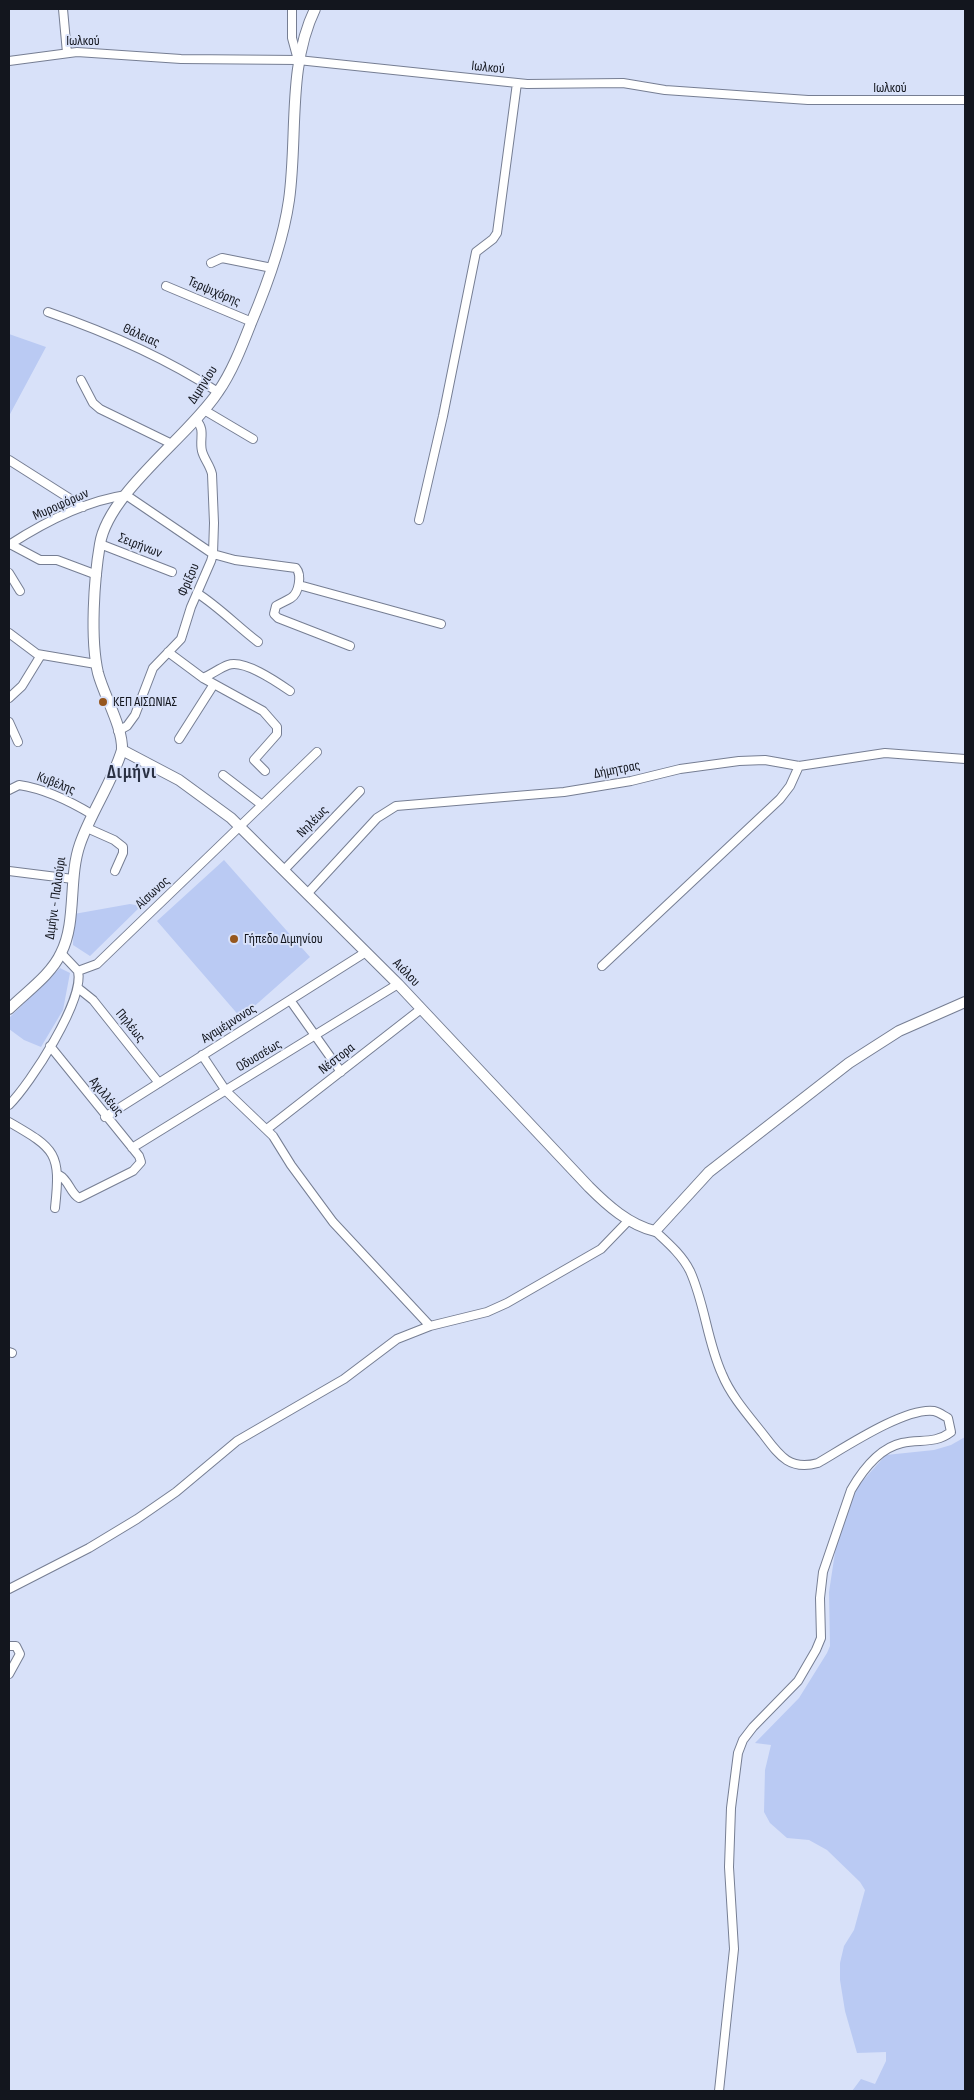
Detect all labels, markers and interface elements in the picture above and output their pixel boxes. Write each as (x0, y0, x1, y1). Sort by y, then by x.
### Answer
street label: Ιωλκού (66, 33, 100, 49)
street label: Ιωλκού (470, 58, 506, 78)
street label: Ιωλκού (873, 80, 907, 96)
street label: Τερψιχόρης (185, 273, 243, 311)
street label: Θάλειας (120, 320, 162, 352)
street label: Διμηνίου (184, 363, 222, 407)
street label: Μυροφόρων (30, 485, 92, 525)
street label: Σειρήνων (116, 530, 164, 562)
street label: Φρίξου (175, 561, 203, 599)
place label: ΚΕΠ ΑΙΣΩΝΙΑΣ (113, 694, 177, 710)
marker: ΚΕΠ ΑΙΣΩΝΙΑΣ (97, 696, 109, 708)
street label: Δήμητρας (592, 757, 642, 783)
district label: Διμήνι (106, 762, 158, 784)
street label: Κυβέλης (34, 769, 78, 799)
street label: Νηλέως (294, 803, 332, 841)
street label: Διμήνι - Παλιούρι (42, 856, 70, 940)
street label: Αίσωνος (132, 873, 174, 913)
place label: Γήπεδο Διμηνίου (244, 931, 323, 947)
marker: Γήπεδο Διμηνίου (228, 933, 240, 945)
street label: Αιόλου (389, 956, 423, 990)
street label: Αγαμέμνονος (198, 1001, 260, 1047)
street label: Πηλέως (112, 1006, 148, 1046)
street label: Οδυσσέως (233, 1036, 285, 1076)
street label: Νέστορα (316, 1040, 358, 1078)
street label: Αχιλλέως (85, 1074, 127, 1120)

